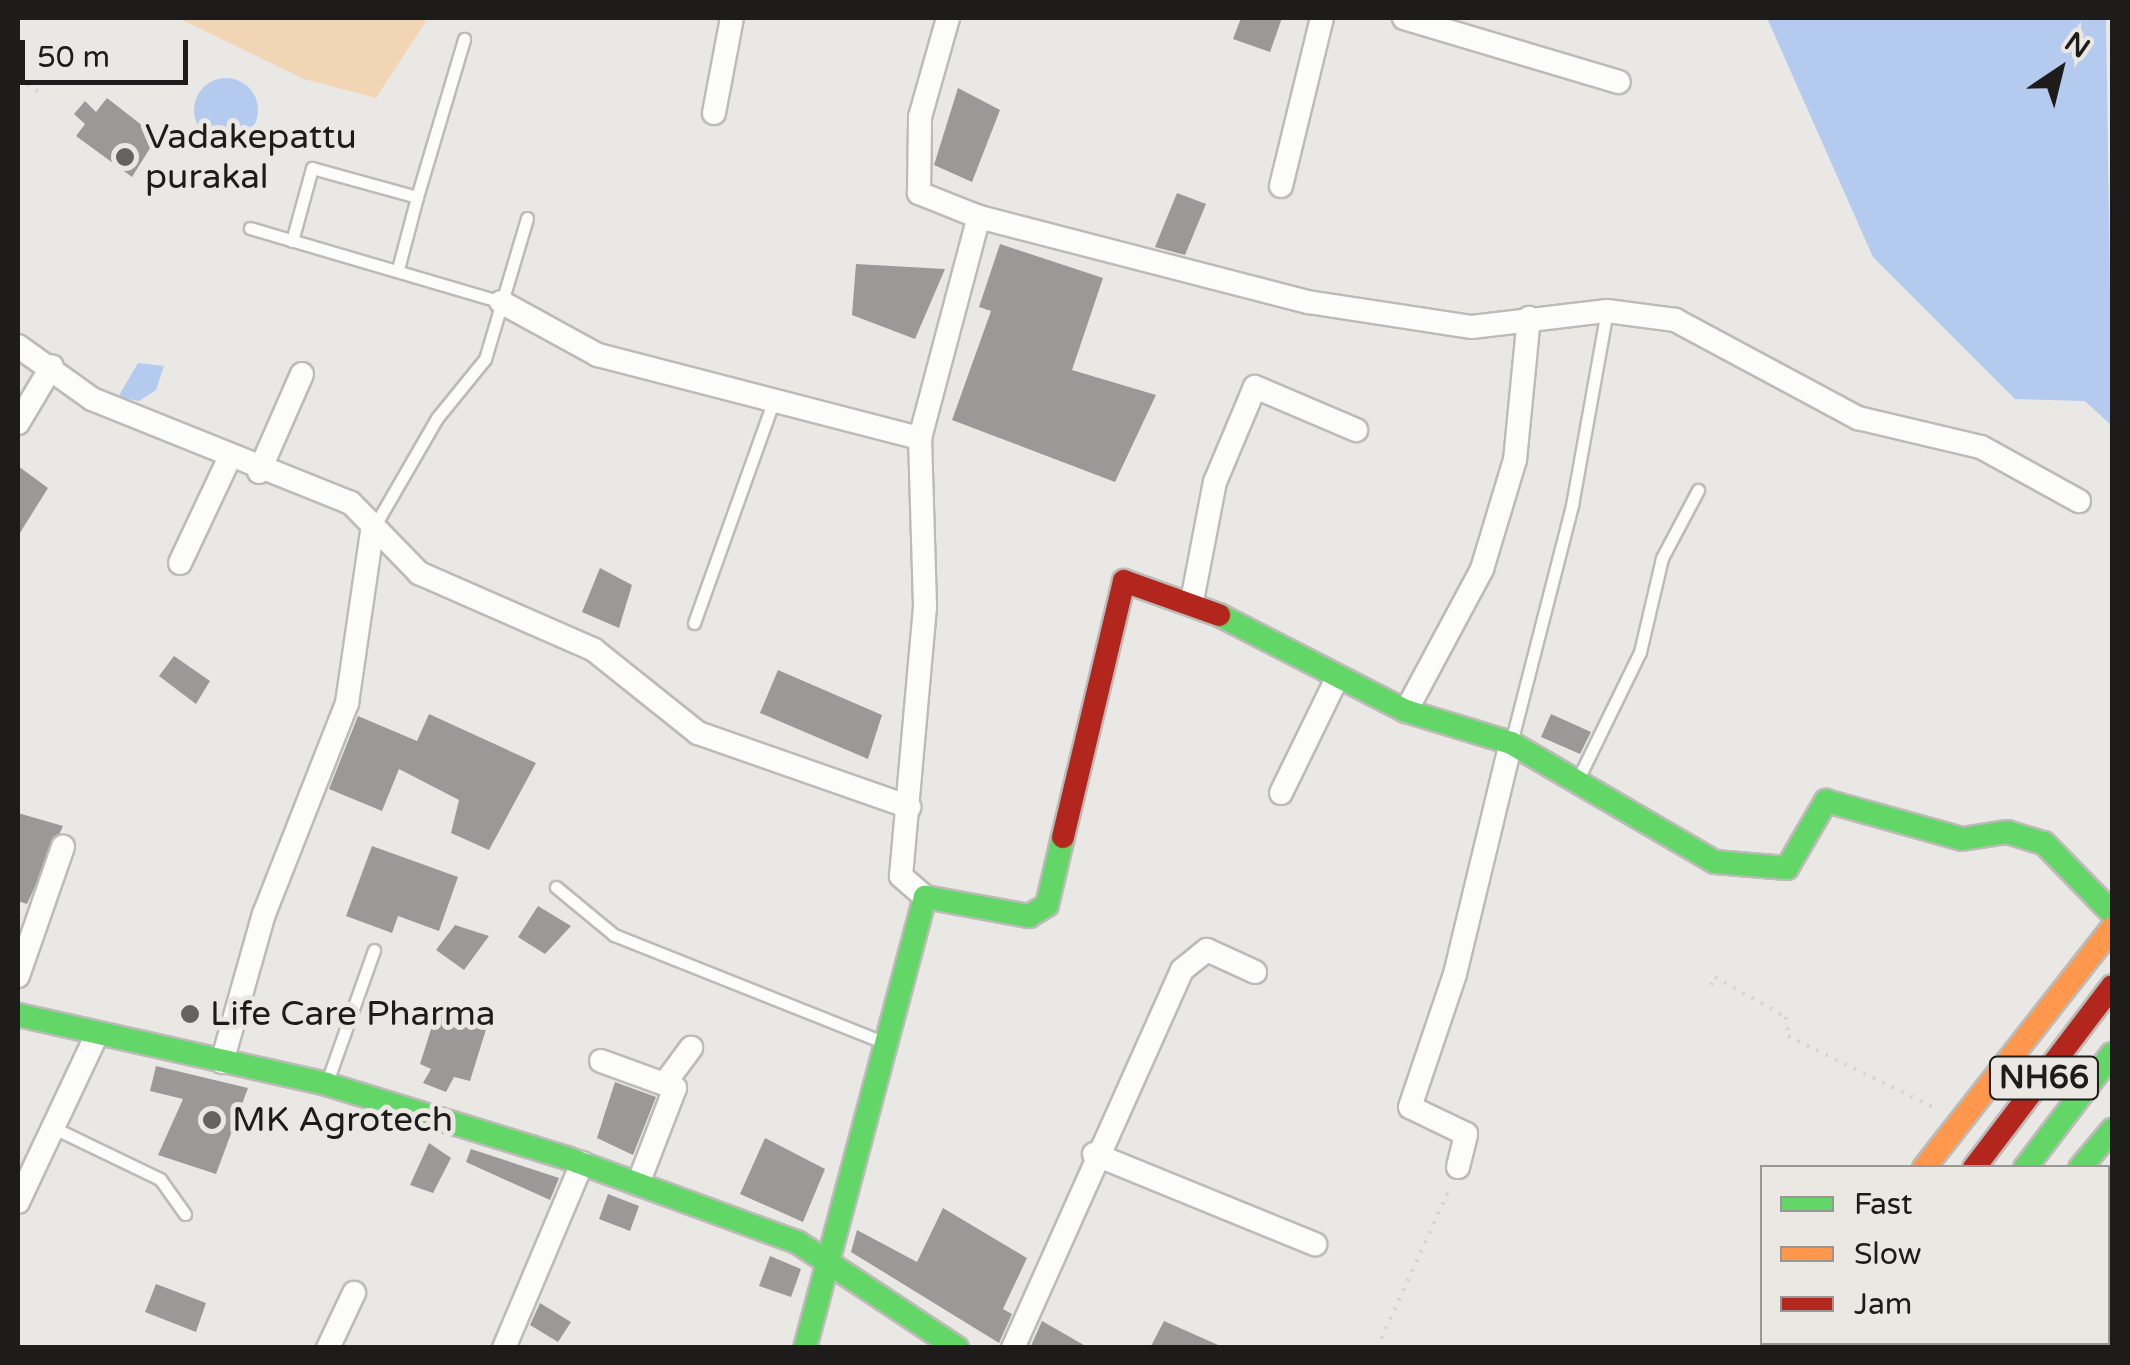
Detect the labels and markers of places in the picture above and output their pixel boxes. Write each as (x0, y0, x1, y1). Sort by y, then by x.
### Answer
place label: Vadakepattu purakal (145, 116, 357, 198)
marker: Vadakepattu purakal (114, 146, 136, 168)
place label: Life Care Pharma (210, 993, 495, 1035)
marker: Life Care Pharma (179, 1003, 201, 1025)
place label: MK Agrotech (232, 1099, 453, 1141)
marker: MK Agrotech (201, 1109, 223, 1131)

